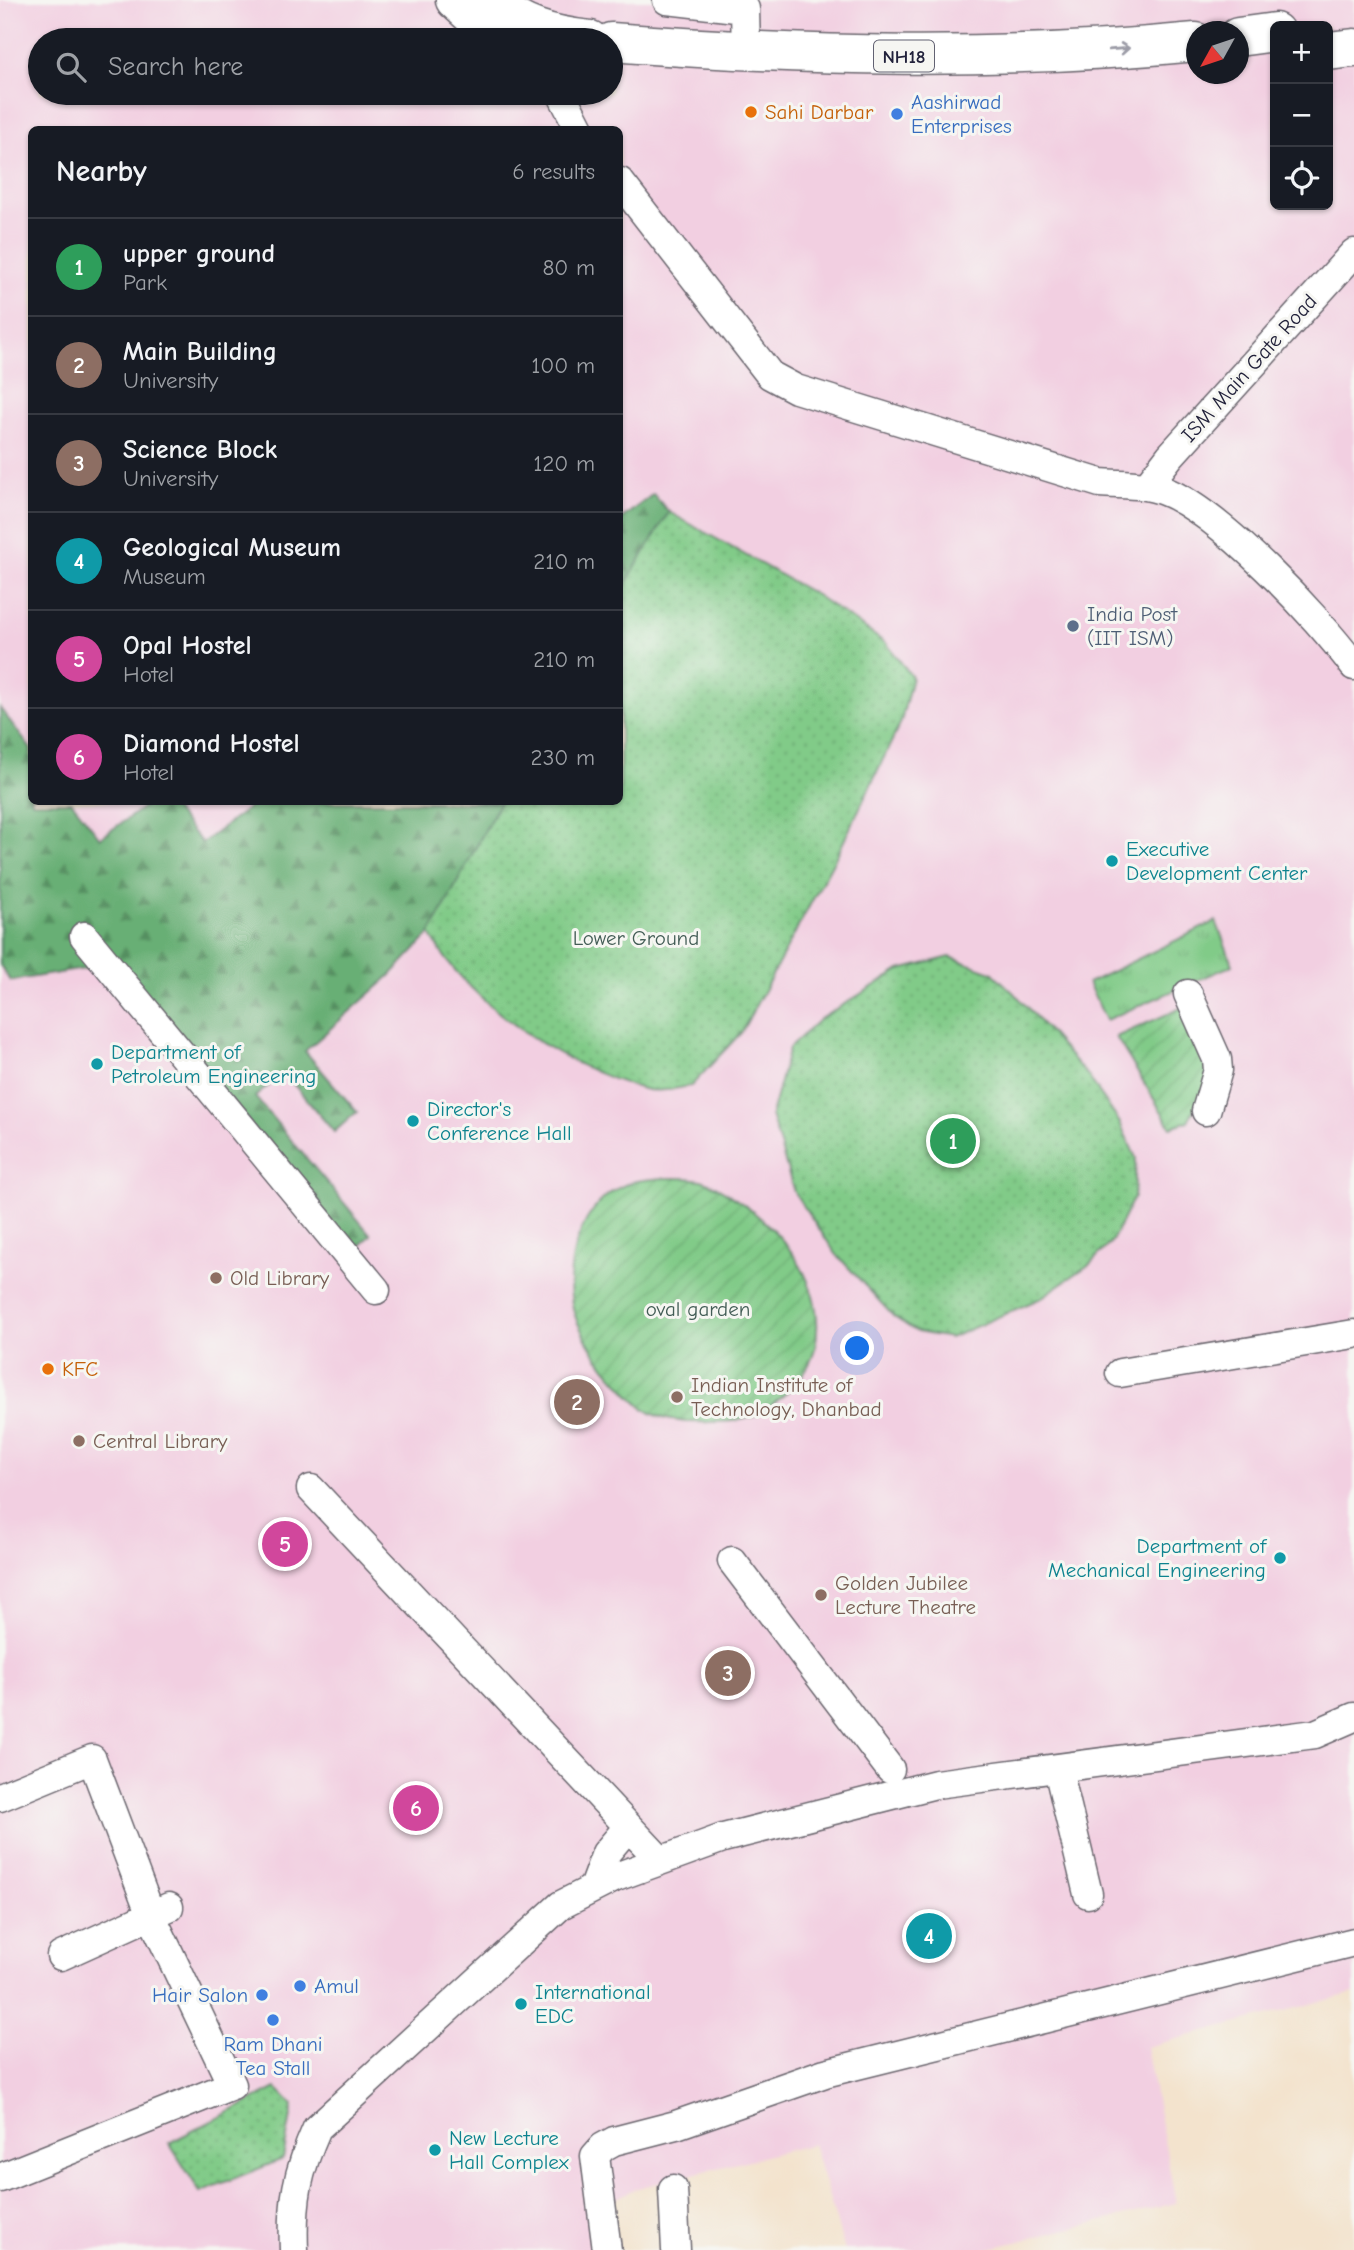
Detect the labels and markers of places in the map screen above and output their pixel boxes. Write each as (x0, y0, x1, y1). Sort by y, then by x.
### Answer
place label: Aashirwad Enterprises (911, 90, 1012, 138)
place label: Sahi Darbar (765, 100, 874, 124)
marker: Sahi Darbar (743, 104, 759, 120)
marker: Aashirwad Enterprises (889, 106, 905, 122)
place label: India Post (IIT ISM) (1087, 602, 1178, 650)
marker: India Post (IIT ISM) (1065, 618, 1081, 634)
place label: Executive Development Center (1126, 837, 1308, 885)
marker: Executive Development Center (1104, 853, 1120, 869)
place label: Department of Petroleum Engineering (111, 1040, 316, 1088)
marker: Department of Petroleum Engineering (89, 1056, 105, 1072)
place label: Director's Conference Hall (427, 1097, 572, 1145)
marker: Director's Conference Hall (405, 1113, 421, 1129)
pin: 1 (930, 1115, 976, 1167)
place label: Old Library (230, 1266, 330, 1290)
marker: Old Library (208, 1270, 224, 1286)
place label: KFC (62, 1357, 98, 1381)
marker: KFC (40, 1361, 56, 1377)
place label: Indian Institute of Technology, Dhanbad (691, 1373, 882, 1421)
pin: 2 (554, 1376, 600, 1428)
marker: Indian Institute of Technology, Dhanbad (669, 1389, 685, 1405)
place label: Central Library (93, 1429, 228, 1453)
marker: Central Library (71, 1433, 87, 1449)
pin: 5 (262, 1518, 308, 1570)
place label: Department of Mechanical Engineering (1048, 1534, 1267, 1582)
marker: Department of Mechanical Engineering (1272, 1550, 1288, 1566)
place label: Golden Jubilee Lecture Theatre (835, 1571, 976, 1619)
marker: Golden Jubilee Lecture Theatre (813, 1587, 829, 1603)
pin: 3 (705, 1647, 751, 1699)
pin: 6 (393, 1782, 439, 1834)
pin: 4 (906, 1910, 952, 1962)
place label: Amul (314, 1974, 359, 1998)
marker: Amul (292, 1978, 308, 1994)
place label: International EDC (535, 1980, 650, 2028)
place label: Hair Salon (152, 1983, 248, 2007)
marker: Hair Salon (254, 1987, 270, 2003)
marker: International EDC (513, 1996, 529, 2012)
marker: Ram Dhani Tea Stall (265, 2012, 281, 2028)
place label: Ram Dhani Tea Stall (223, 2032, 323, 2080)
place label: New Lecture Hall Complex (449, 2126, 569, 2174)
marker: New Lecture Hall Complex (427, 2142, 443, 2158)

